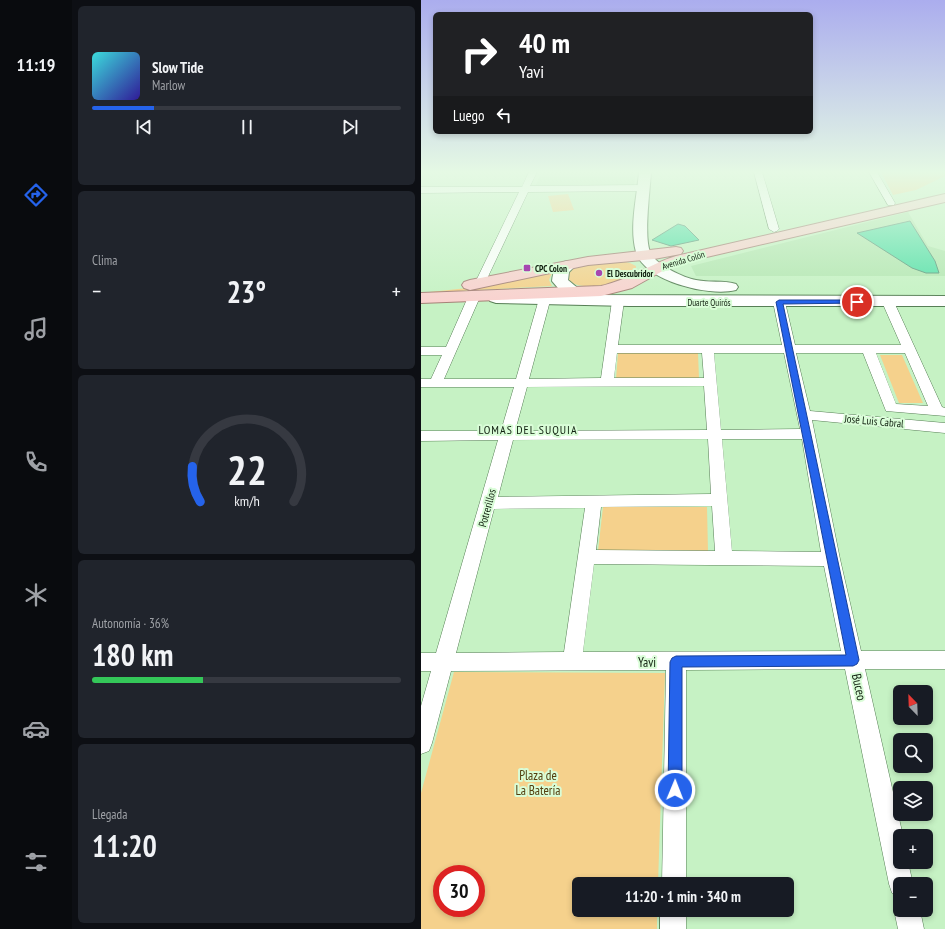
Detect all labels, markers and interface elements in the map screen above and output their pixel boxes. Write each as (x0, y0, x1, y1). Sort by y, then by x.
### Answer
text: 40 m (519, 24, 570, 61)
icon: right (453, 28, 505, 80)
text: 11:19 (17, 53, 55, 76)
text: Slow Tide (152, 58, 204, 77)
text: Yavi (519, 60, 544, 83)
text: Marlow (152, 77, 185, 94)
icon: left (493, 104, 515, 126)
text: Luego (453, 106, 485, 125)
icon: previous (133, 116, 155, 138)
icon: pause (236, 116, 258, 138)
icon: next (339, 116, 361, 138)
icon: directions (22, 181, 50, 209)
street label: Avenida Colón (660, 248, 706, 272)
text: Clima (92, 252, 117, 269)
marker: CPC Colon (522, 263, 532, 273)
place label: CPC Colon (535, 263, 567, 274)
marker: El Descubridor (594, 268, 604, 278)
place label: El Descubridor (607, 268, 654, 279)
text: 23° (227, 272, 266, 311)
text: − (92, 277, 101, 305)
text: + (392, 277, 401, 305)
pin (840, 285, 874, 319)
icon: arrive (846, 291, 868, 313)
street label: Duarte Quirós (687, 297, 731, 308)
icon: music (22, 315, 50, 343)
street label: José Luis Cabral (843, 411, 905, 431)
district label: LOMAS DEL SUQUIA (478, 422, 578, 437)
text: 22 (227, 443, 266, 496)
icon: phone (22, 448, 50, 476)
street label: Potrerillos (475, 487, 499, 529)
text: km/h (234, 491, 259, 510)
icon: climate (22, 581, 50, 609)
text: Autonomía · 36% (92, 615, 169, 632)
text: 180 km (92, 635, 173, 674)
street label: Yavi (638, 654, 656, 671)
street label: Buceo (848, 672, 870, 702)
north arrow (893, 685, 933, 725)
map controls (893, 685, 933, 917)
icon: car (22, 715, 50, 743)
button: search (893, 733, 933, 773)
park label: Plaza de La Batería (516, 767, 560, 799)
position arrow (654, 769, 696, 811)
button: layers (893, 781, 933, 821)
text: Llegada (92, 806, 127, 823)
text: 11:20 (92, 826, 157, 865)
button: + (893, 829, 933, 869)
icon: filters (22, 848, 50, 876)
speed limit sign: 30 (433, 865, 485, 917)
button: − (893, 877, 933, 917)
text: 11:20 · 1 min · 340 m (625, 887, 741, 906)

